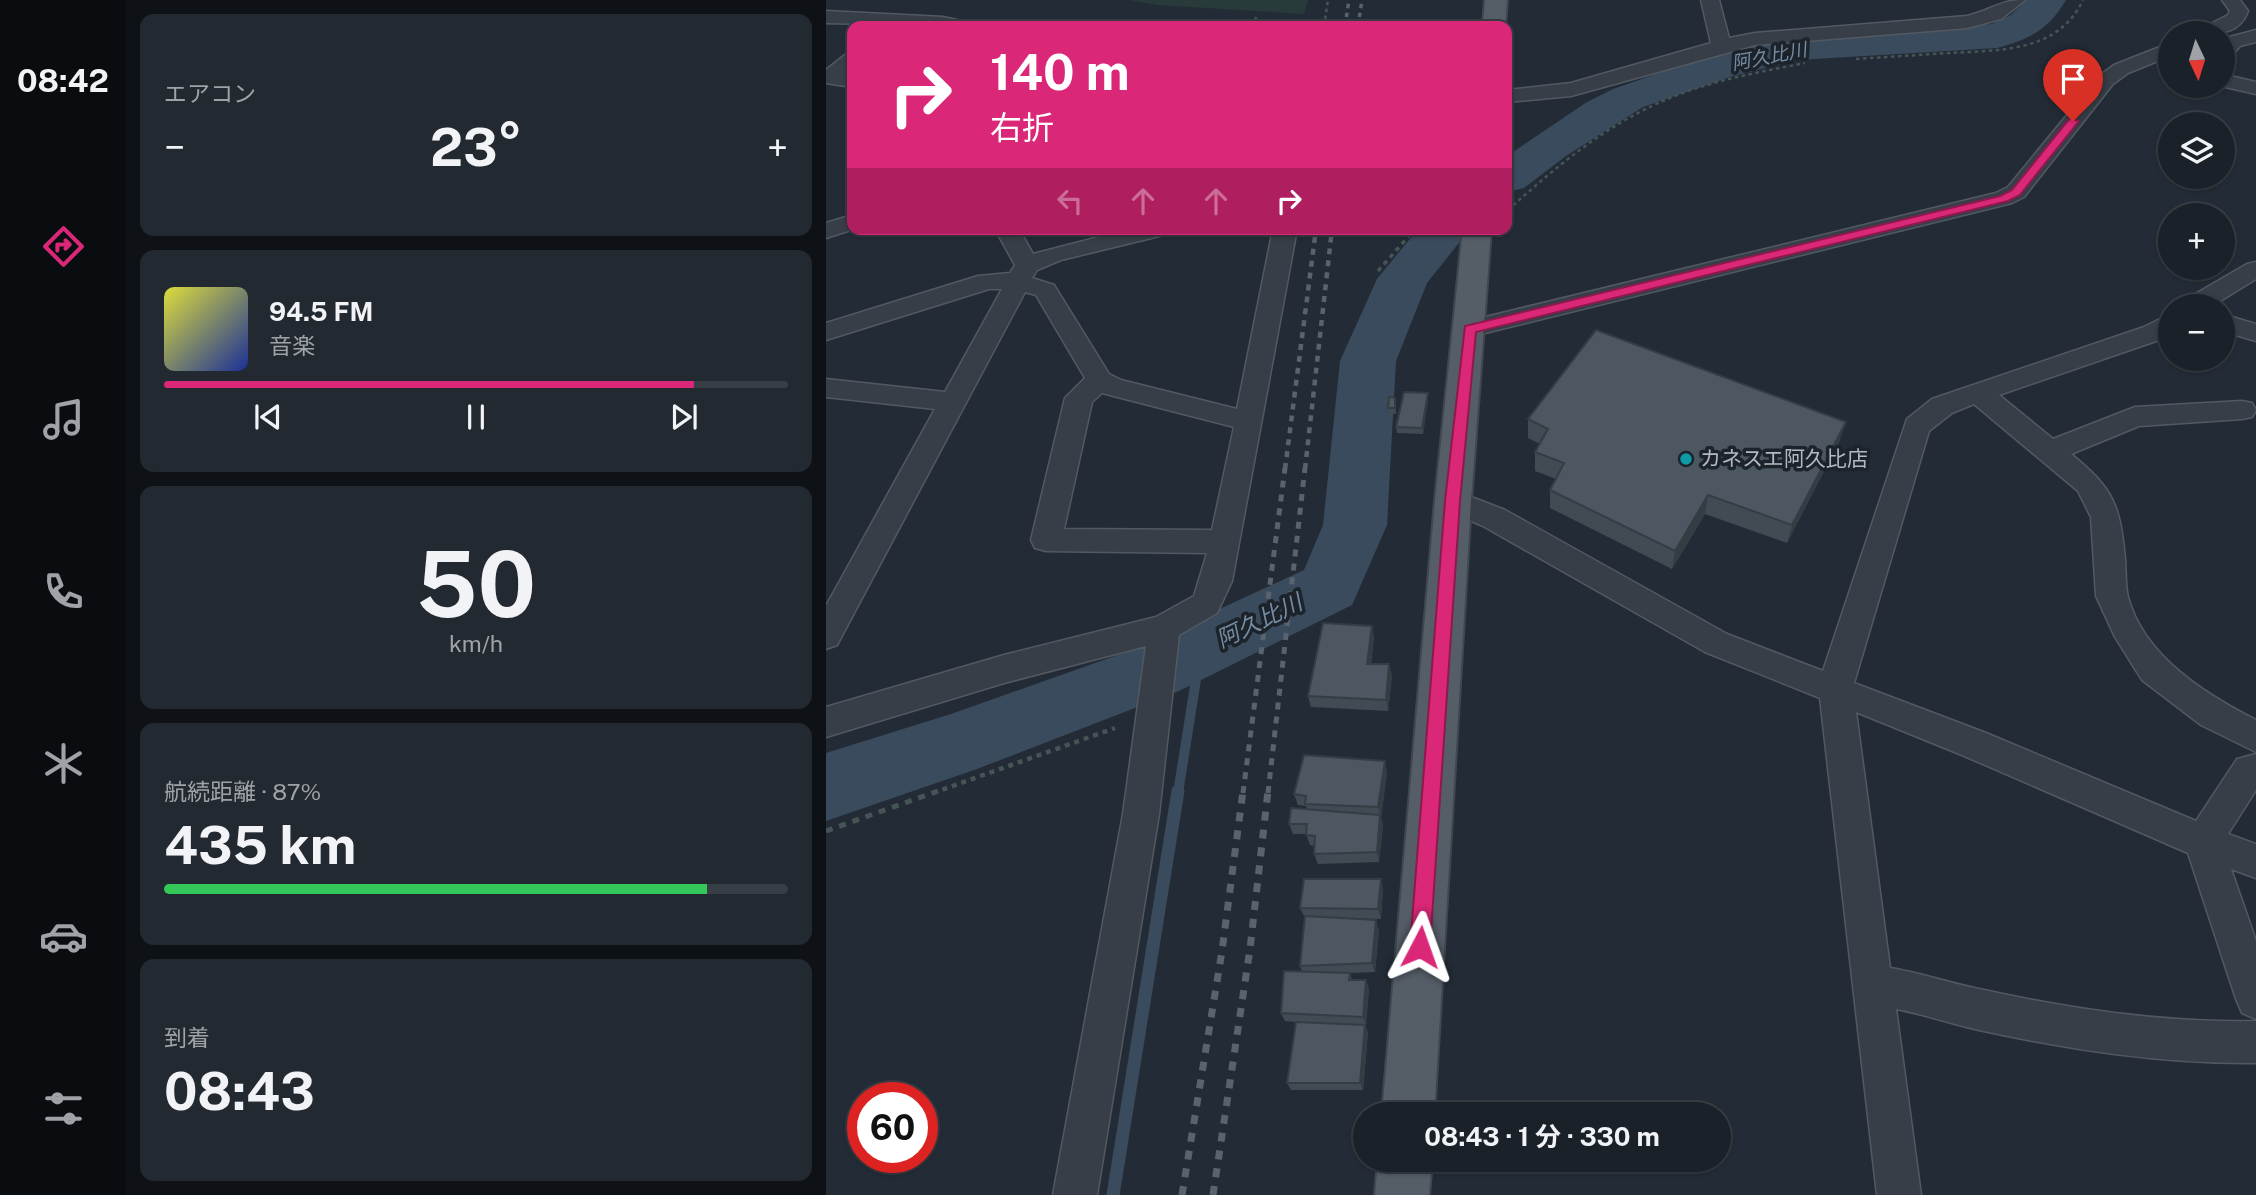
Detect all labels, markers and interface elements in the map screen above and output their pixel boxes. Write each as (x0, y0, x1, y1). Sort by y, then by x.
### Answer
north arrow (2158, 21, 2235, 98)
map controls (2158, 21, 2235, 371)
water label: 阿久比川 (1730, 38, 1810, 74)
text: 140 m (990, 43, 1130, 101)
icon: right (875, 49, 966, 140)
pin (2043, 49, 2103, 121)
icon: arrive (2054, 60, 2092, 98)
text: 08:42 (17, 62, 109, 99)
text: エアコン (164, 80, 256, 107)
text: 右折 (990, 109, 1054, 146)
button: layers (2158, 112, 2235, 189)
text: 23° (430, 117, 522, 178)
text: − (164, 125, 185, 170)
text: + (767, 125, 788, 170)
icon: left (1051, 182, 1089, 220)
icon: ahead (1124, 182, 1162, 220)
icon: ahead (1197, 182, 1235, 220)
icon: right (1270, 182, 1308, 220)
button: + (2158, 203, 2235, 280)
icon: directions (39, 222, 88, 271)
button: − (2158, 294, 2235, 371)
text: 94.5 FM (269, 296, 373, 327)
text: 音楽 (269, 332, 315, 359)
icon: music (39, 395, 88, 444)
icon: previous (249, 398, 287, 436)
icon: pause (457, 398, 495, 436)
icon: next (665, 398, 703, 436)
place label: カネスエ阿久比店 (1700, 446, 1868, 471)
marker: カネスエ阿久比店 (1678, 451, 1694, 467)
text: 50 (416, 531, 536, 637)
icon: phone (39, 567, 88, 616)
water label: 阿久比川 (1212, 587, 1309, 653)
text: km/h (449, 630, 503, 657)
icon: climate (39, 739, 88, 788)
text: 航続距離 · 87% (164, 778, 321, 805)
text: 435 km (164, 815, 356, 876)
position arrow (1383, 910, 1457, 984)
icon: car (39, 912, 88, 961)
text: 到着 (164, 1024, 210, 1051)
text: 08:43 (164, 1061, 315, 1122)
speed limit sign: 60 (847, 1082, 938, 1173)
icon: filters (39, 1084, 88, 1133)
text: 08:43 · 1 分 · 330 m (1424, 1121, 1660, 1152)

